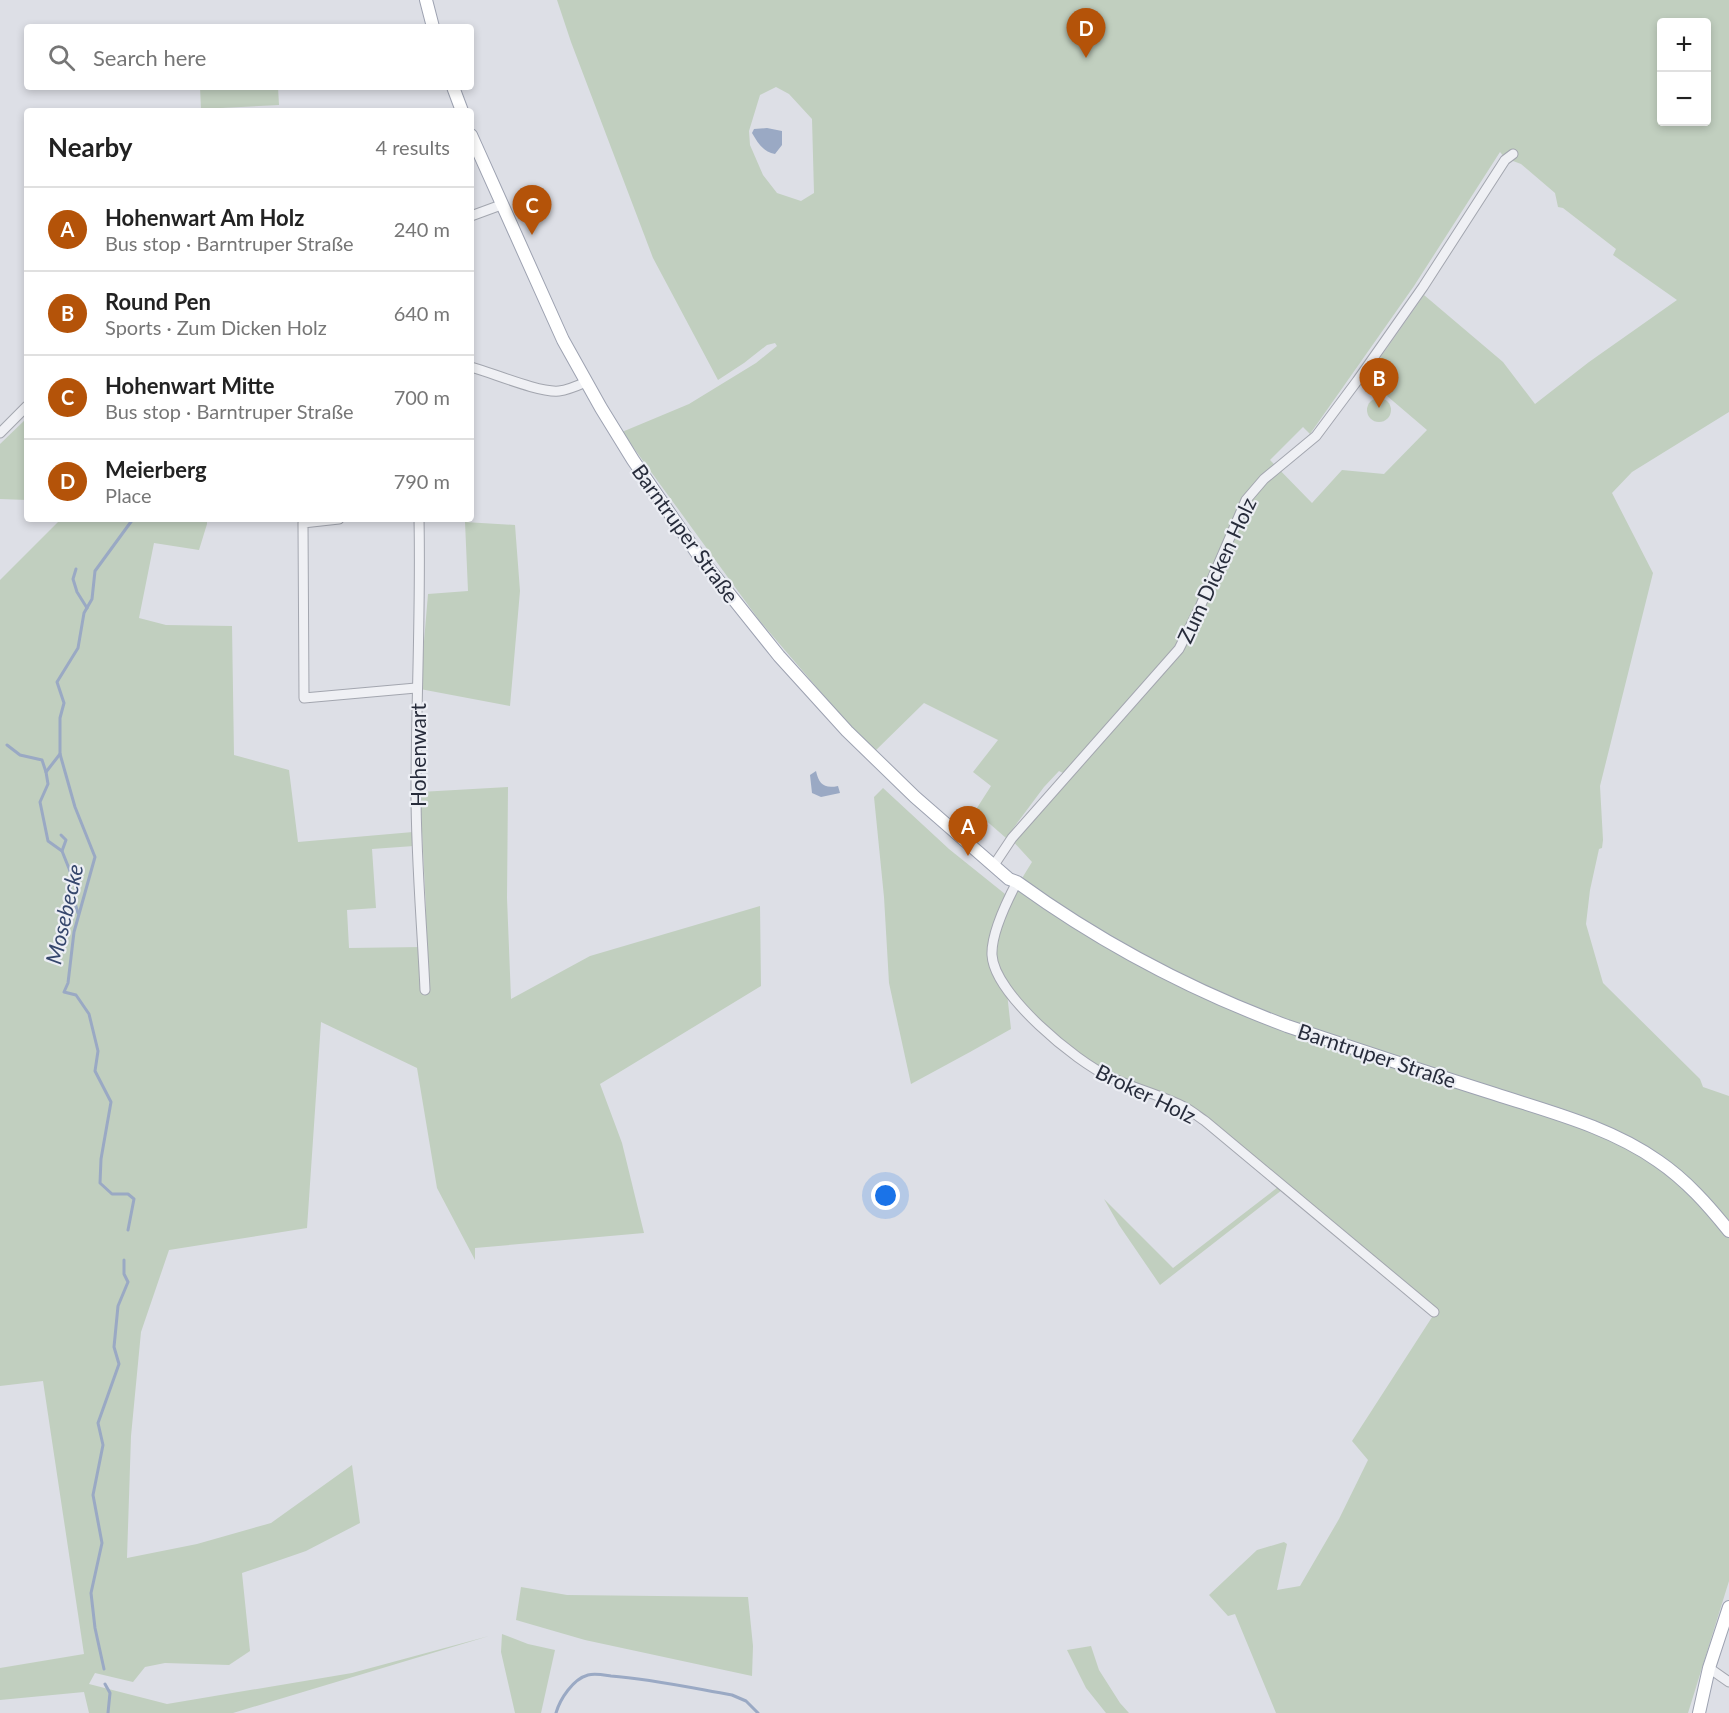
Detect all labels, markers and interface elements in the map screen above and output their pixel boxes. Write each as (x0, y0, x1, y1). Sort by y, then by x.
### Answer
pin: D (1066, 8, 1106, 58)
map controls (1657, 18, 1711, 126)
button: + (1657, 18, 1711, 72)
search box (24, 24, 474, 90)
icon: search (45, 41, 78, 74)
text: Search here (93, 44, 206, 71)
button: − (1657, 72, 1711, 126)
text: Nearby (48, 131, 133, 163)
text: 4 results (375, 135, 450, 159)
pin: C (512, 186, 552, 235)
text: Hohenwart Am Holz (105, 204, 304, 231)
text: A (61, 217, 74, 241)
text: 240 m (394, 217, 450, 241)
text: Bus stop · Barntruper Straße (105, 231, 354, 255)
text: Round Pen (105, 288, 211, 315)
text: B (61, 301, 74, 325)
text: 640 m (394, 301, 450, 325)
text: Sports · Zum Dicken Holz (105, 315, 327, 339)
pin: B (1360, 358, 1398, 408)
text: Hohenwart Mitte (105, 372, 275, 399)
text: C (61, 385, 74, 409)
text: 700 m (394, 385, 450, 409)
text: Bus stop · Barntruper Straße (105, 399, 354, 423)
text: Meierberg (105, 456, 207, 483)
street label: Barntruper Straße (627, 459, 745, 607)
text: D (60, 469, 75, 493)
text: 790 m (394, 469, 450, 493)
text: Place (105, 483, 152, 507)
street label: Zum Dicken Holz (1171, 493, 1261, 647)
street label: Hohenwart (405, 703, 430, 807)
pin: A (948, 806, 988, 856)
water label: Mosebecke (39, 861, 89, 967)
street label: Barntruper Straße (1295, 1018, 1459, 1092)
street label: Broker Holz (1092, 1058, 1200, 1128)
your location (871, 1181, 900, 1210)

